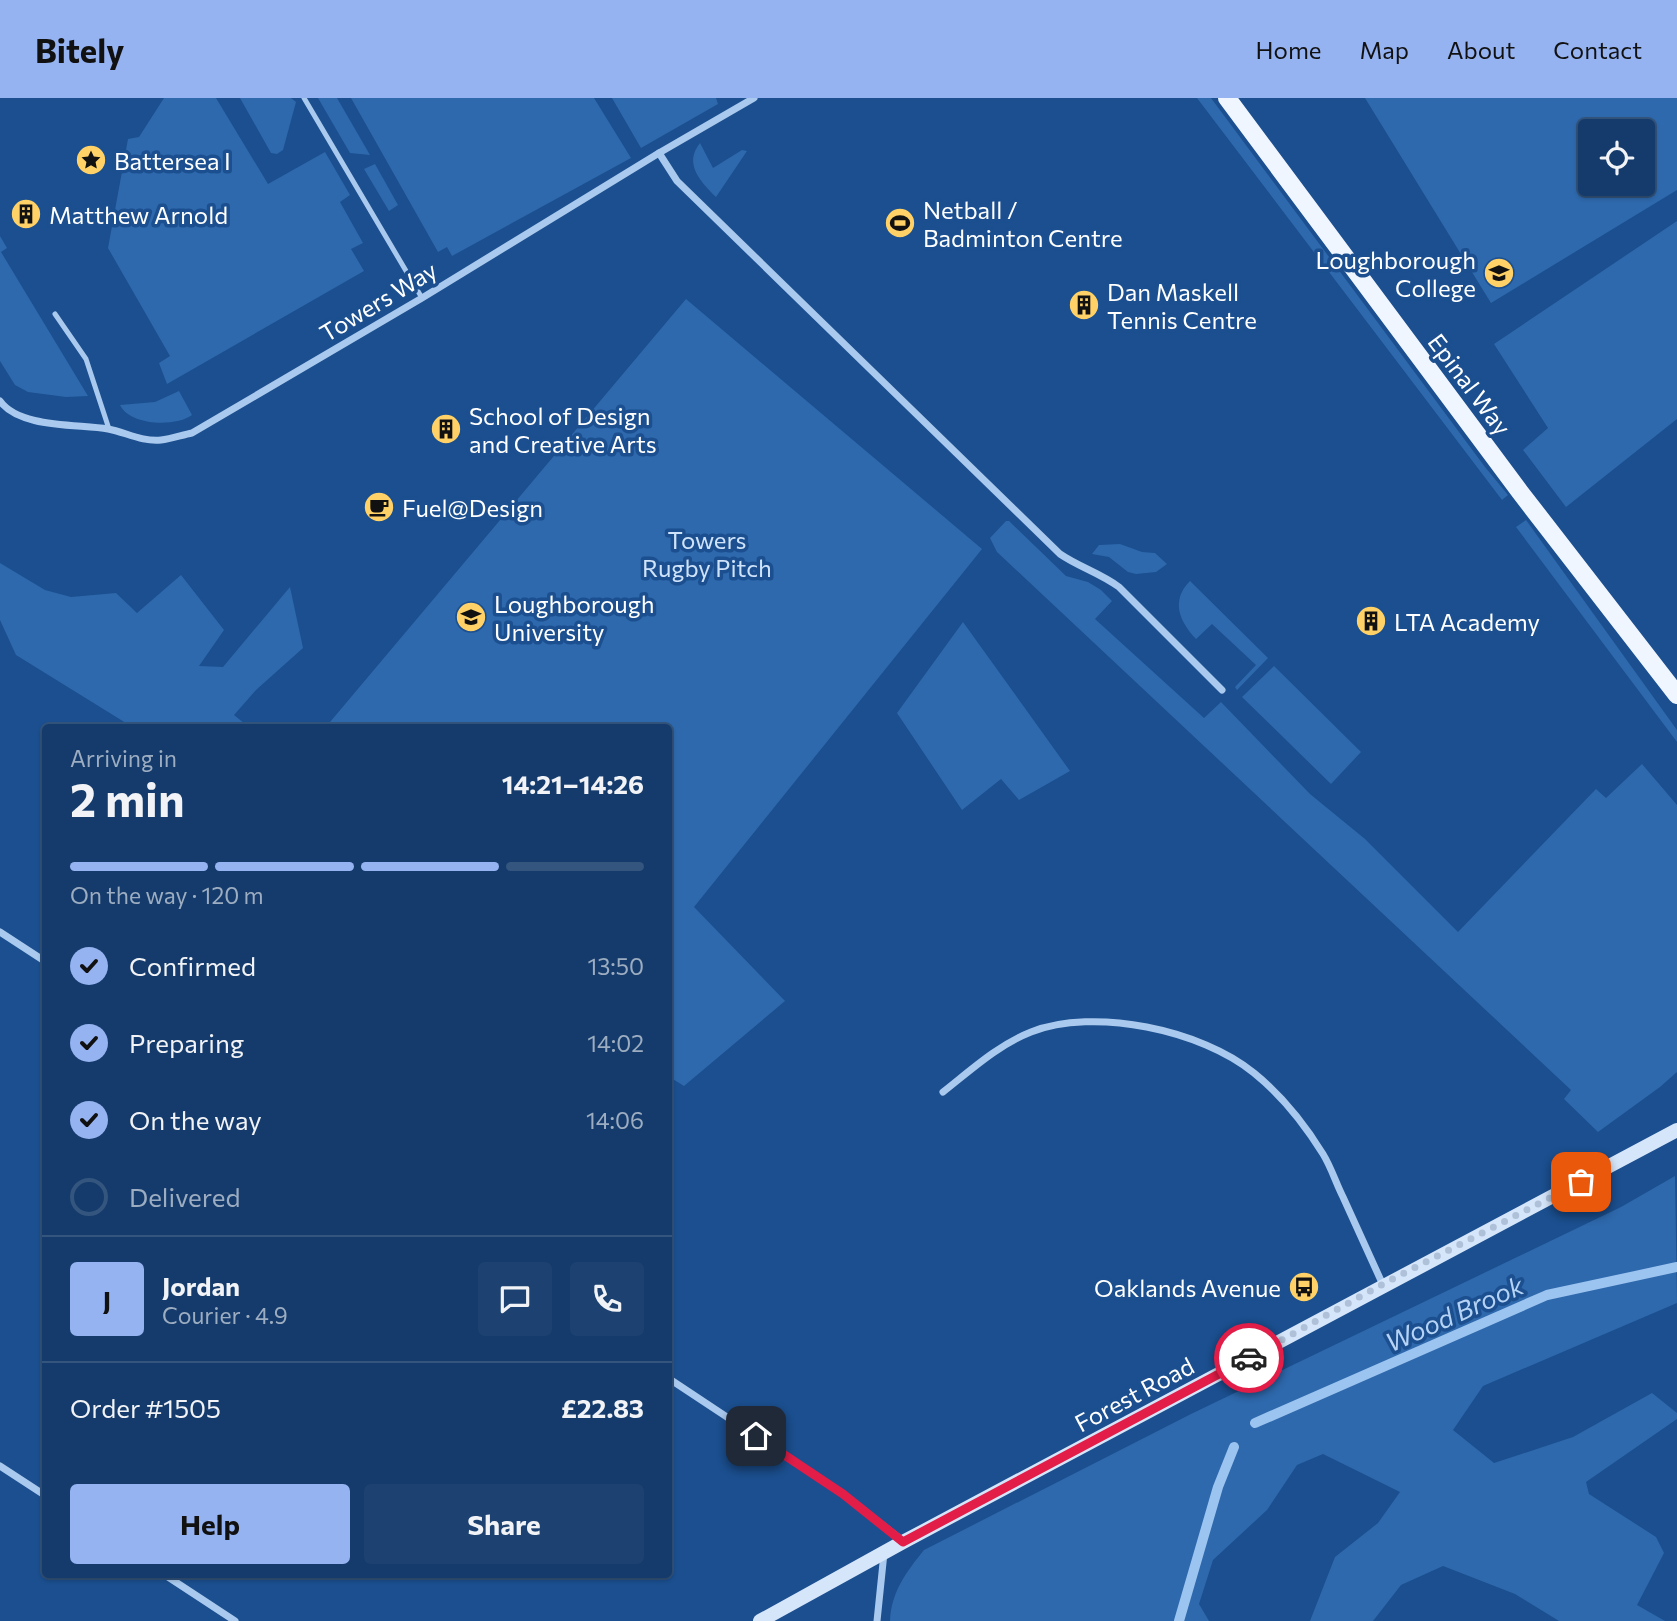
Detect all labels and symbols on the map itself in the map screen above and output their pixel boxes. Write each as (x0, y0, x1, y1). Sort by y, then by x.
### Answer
place icon: Battersea I (74, 143, 108, 177)
place label: Battersea I (114, 146, 231, 175)
place label: Netball / Badminton Centre (923, 195, 1123, 252)
building icon: Matthew Arnold (9, 197, 43, 231)
place label: Matthew Arnold (49, 200, 228, 229)
sports icon: Netball / Badminton Centre (883, 206, 917, 240)
place label: Loughborough College (1316, 245, 1476, 302)
street label: Towers Way (314, 255, 442, 347)
school or university icon: Loughborough College (1482, 256, 1516, 290)
place label: Dan Maskell Tennis Centre (1107, 277, 1257, 334)
building icon: Dan Maskell Tennis Centre (1067, 288, 1101, 322)
street label: Epinal Way (1422, 328, 1518, 440)
place label: School of Design and Creative Arts (469, 401, 657, 458)
building icon: School of Design and Creative Arts (429, 412, 463, 446)
cafe icon: Fuel@Design (362, 490, 396, 524)
place label: Fuel@Design (402, 493, 543, 522)
park label: Towers Rugby Pitch (642, 525, 772, 582)
place label: Loughborough University (494, 589, 654, 646)
school or university icon: Loughborough University (454, 600, 488, 634)
building icon: LTA Academy (1354, 604, 1388, 638)
place label: LTA Academy (1394, 607, 1540, 636)
pin (1551, 1152, 1611, 1212)
water label: Wood Brook (1380, 1268, 1529, 1357)
bus stop icon: Oaklands Avenue (1287, 1270, 1321, 1304)
place label: Oaklands Avenue (1094, 1273, 1281, 1302)
courier (1214, 1323, 1284, 1393)
street label: Forest Road (1069, 1351, 1199, 1437)
pin (726, 1406, 786, 1466)

